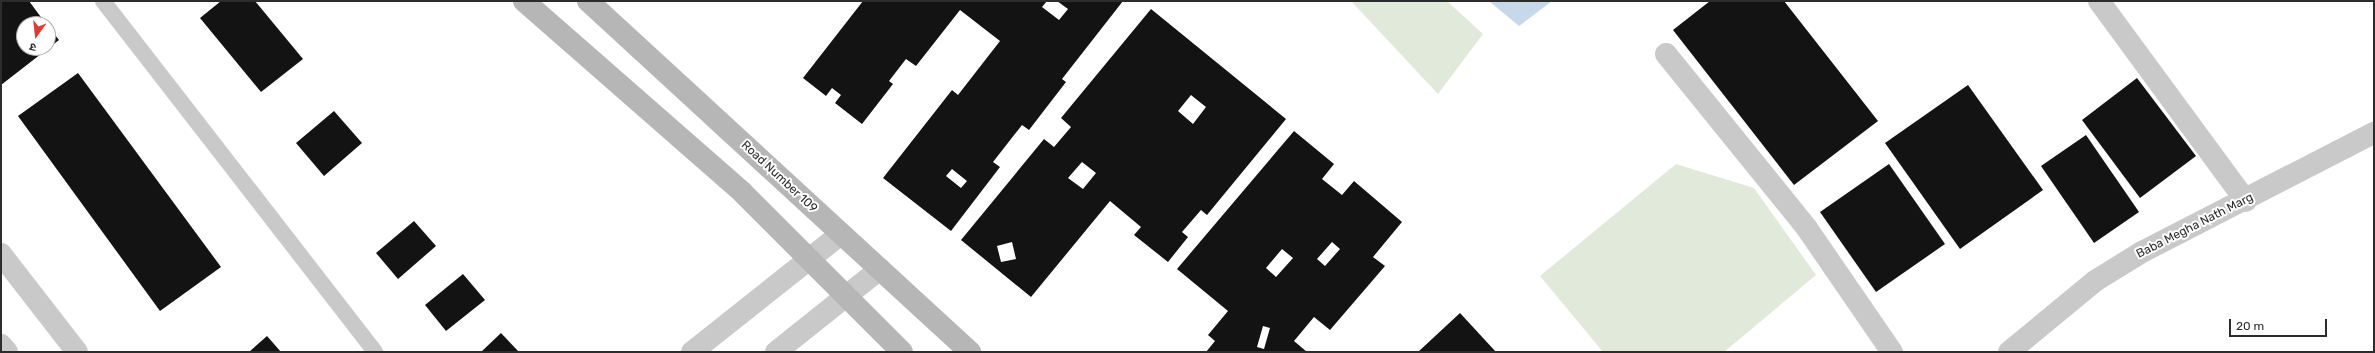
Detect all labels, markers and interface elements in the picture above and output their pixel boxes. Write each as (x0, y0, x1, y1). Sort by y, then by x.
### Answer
north arrow (16, 16, 56, 56)
text: उ (28, 40, 38, 54)
street label: Road Number 109 (738, 138, 820, 216)
street label: Baba Megha Nath Marg (2134, 190, 2256, 262)
scale bar (2231, 311, 2329, 337)
text: 20 m (2236, 319, 2264, 333)

